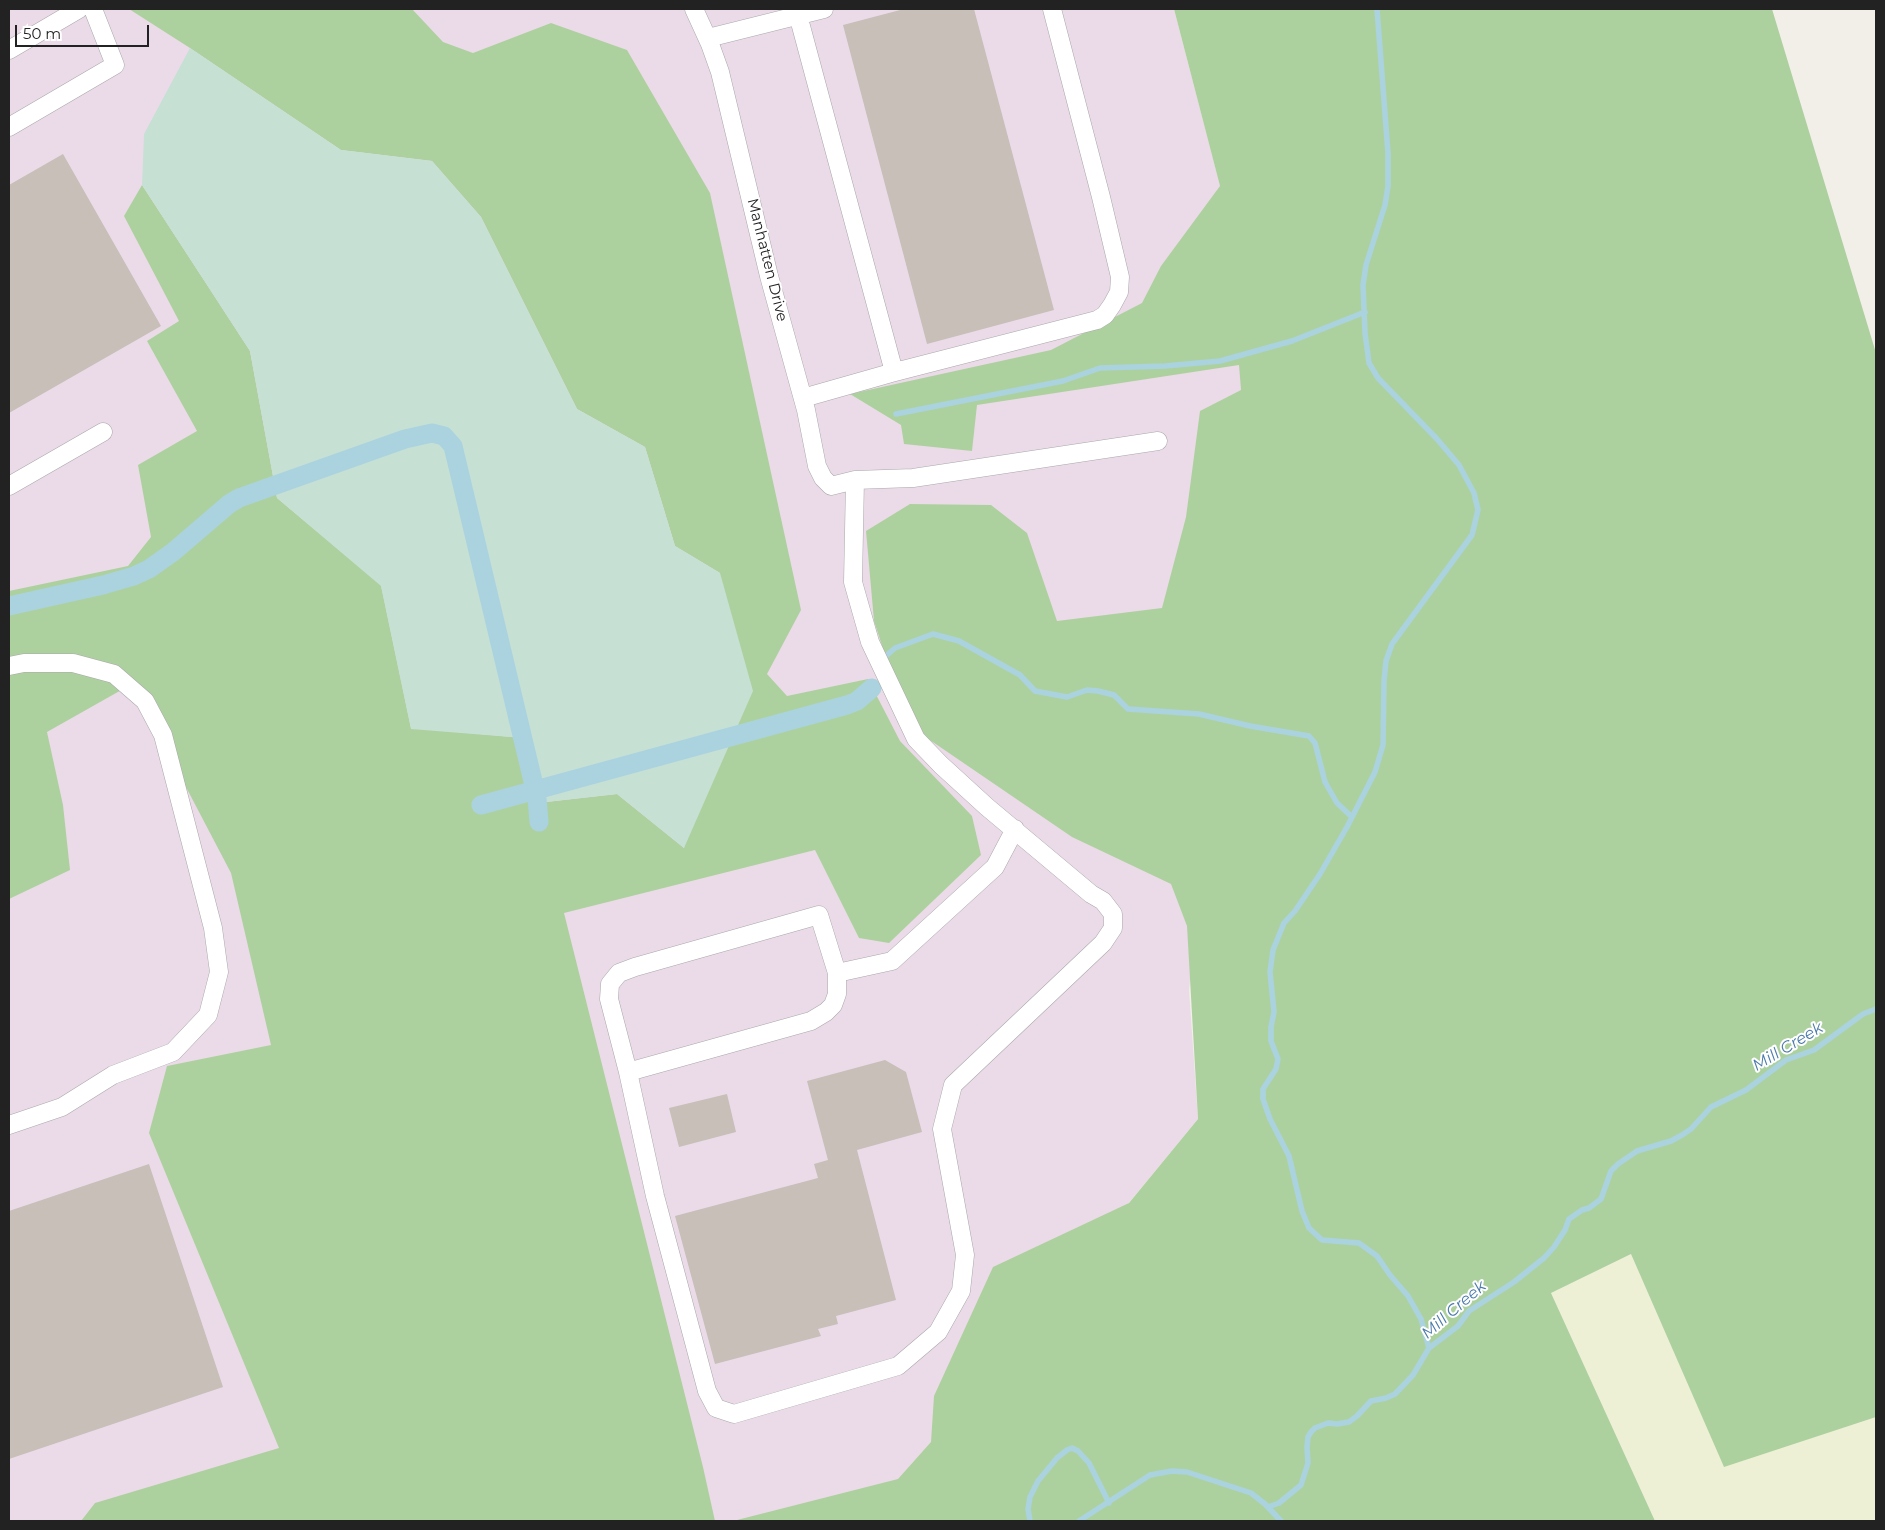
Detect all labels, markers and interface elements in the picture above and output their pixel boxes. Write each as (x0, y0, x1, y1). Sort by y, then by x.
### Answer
scale bar (18, 15, 151, 47)
text: 50 m (23, 24, 61, 43)
street label: Manhatten Drive (743, 196, 791, 324)
water label: Mill Creek (1749, 1018, 1827, 1076)
water label: Mill Creek (1418, 1277, 1490, 1343)

